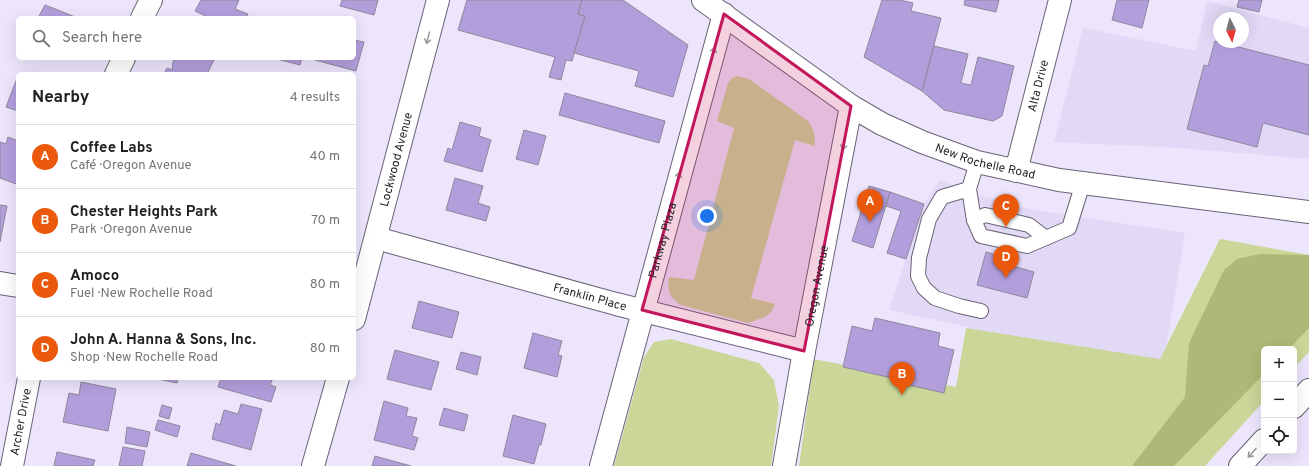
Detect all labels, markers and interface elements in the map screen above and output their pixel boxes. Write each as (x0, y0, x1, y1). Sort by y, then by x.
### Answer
north arrow (1213, 12, 1249, 48)
search box (16, 16, 356, 60)
icon: search (30, 27, 52, 49)
text: Search here (62, 29, 142, 48)
one-way arrow (424, 31, 432, 44)
one-way arrow (710, 47, 717, 60)
street label: Alta Drive (1025, 58, 1053, 114)
text: Nearby (32, 87, 89, 109)
text: 4 results (290, 90, 340, 106)
street label: Lockwood Avenue (377, 111, 417, 209)
one-way arrow (839, 137, 847, 150)
text: Coffee Labs (70, 139, 153, 158)
street label: New Rochelle Road (932, 140, 1037, 184)
text: A (40, 149, 50, 165)
text: 40 m (310, 149, 340, 165)
text: Café · Oregon Avenue (70, 158, 192, 174)
one-way arrow (675, 172, 682, 185)
pin: A (857, 189, 883, 222)
pin: C (993, 194, 1019, 227)
street label: Parkway Plaza (645, 201, 681, 280)
text: Chester Heights Park (70, 203, 218, 222)
your location (697, 206, 717, 226)
text: B (41, 213, 49, 229)
text: 70 m (311, 213, 340, 229)
text: Park · Oregon Avenue (70, 222, 192, 238)
street label: Oregon Avenue (802, 244, 833, 328)
pin: D (993, 245, 1019, 278)
text: Amoco (70, 267, 119, 286)
text: C (41, 277, 49, 293)
text: 80 m (310, 277, 340, 293)
street label: Franklin Place (551, 280, 628, 315)
text: Fuel · New Rochelle Road (70, 286, 213, 302)
text: John A. Hanna & Sons, Inc. (70, 331, 256, 350)
text: D (40, 341, 50, 357)
text: 80 m (310, 341, 340, 357)
map controls (1261, 346, 1297, 454)
button: + (1261, 346, 1297, 382)
text: Shop · New Rochelle Road (70, 350, 218, 366)
pin: B (889, 362, 915, 395)
button: − (1261, 382, 1297, 418)
street label: Archer Drive (7, 387, 36, 457)
button: locate (1261, 418, 1297, 454)
one-way arrow (1247, 448, 1257, 458)

